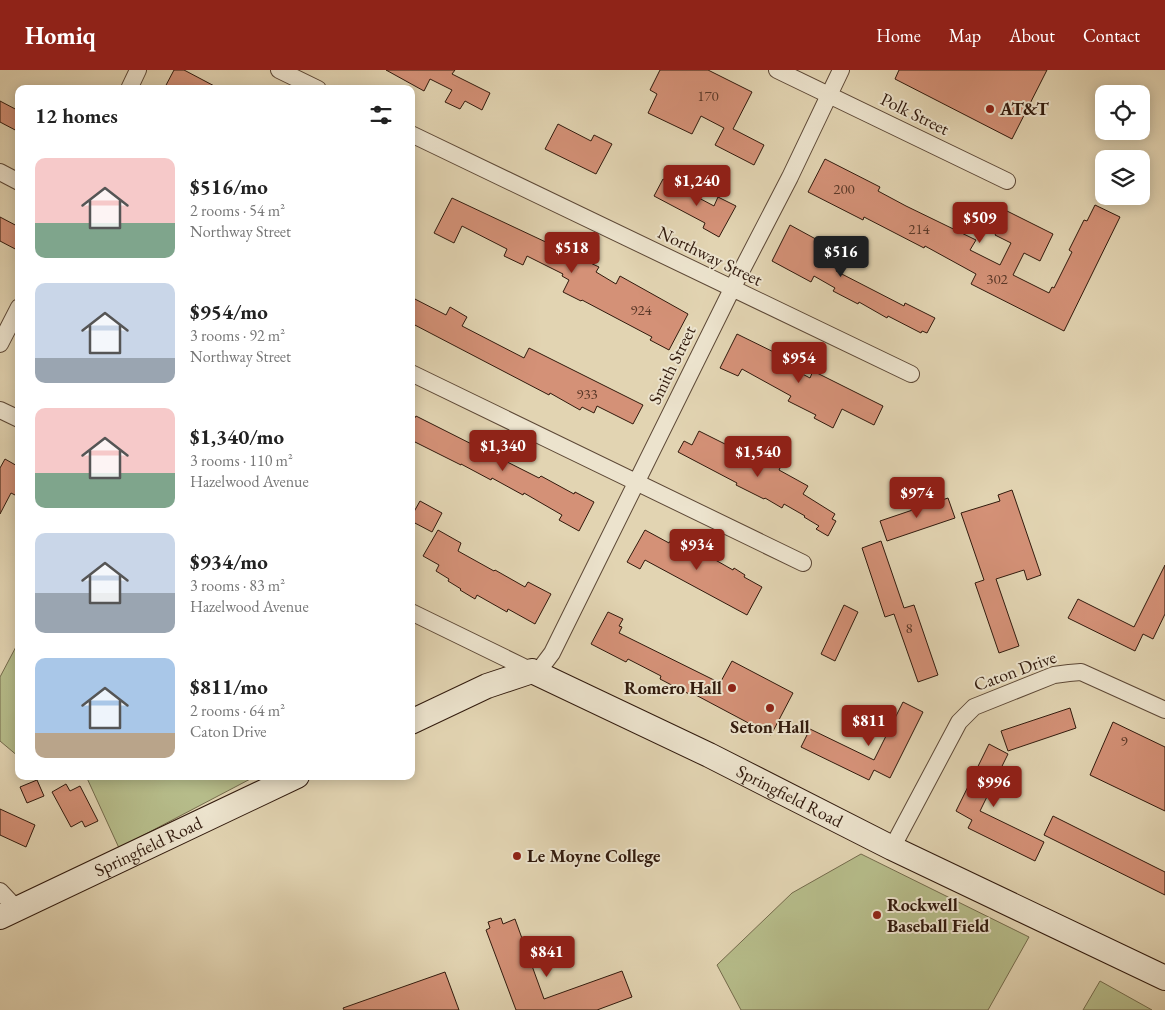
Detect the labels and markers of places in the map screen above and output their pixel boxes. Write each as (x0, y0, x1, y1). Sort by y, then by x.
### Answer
place label: AT&T (999, 97, 1049, 120)
marker: AT&T (984, 103, 996, 115)
pin: $1,240 (656, 164, 738, 207)
pin: $509 (950, 202, 1010, 244)
pin: $518 (542, 232, 602, 274)
pin: $516 (811, 236, 871, 278)
pin: $954 (769, 342, 829, 384)
pin: $1,340 (462, 430, 544, 472)
pin: $1,540 (717, 436, 799, 478)
pin: $974 (887, 476, 947, 519)
pin: $934 (667, 528, 727, 571)
place label: Romero Hall (624, 676, 722, 699)
marker: Romero Hall (726, 682, 738, 694)
marker: Seton Hall (764, 702, 776, 714)
pin: $811 (839, 704, 899, 747)
place label: Seton Hall (730, 715, 810, 738)
pin: $996 (964, 766, 1024, 808)
place label: Le Moyne College (527, 844, 661, 867)
marker: Le Moyne College (511, 850, 523, 862)
place label: Rockwell Baseball Field (887, 893, 989, 937)
marker: Rockwell Baseball Field (871, 909, 883, 921)
pin: $841 (517, 936, 577, 978)

